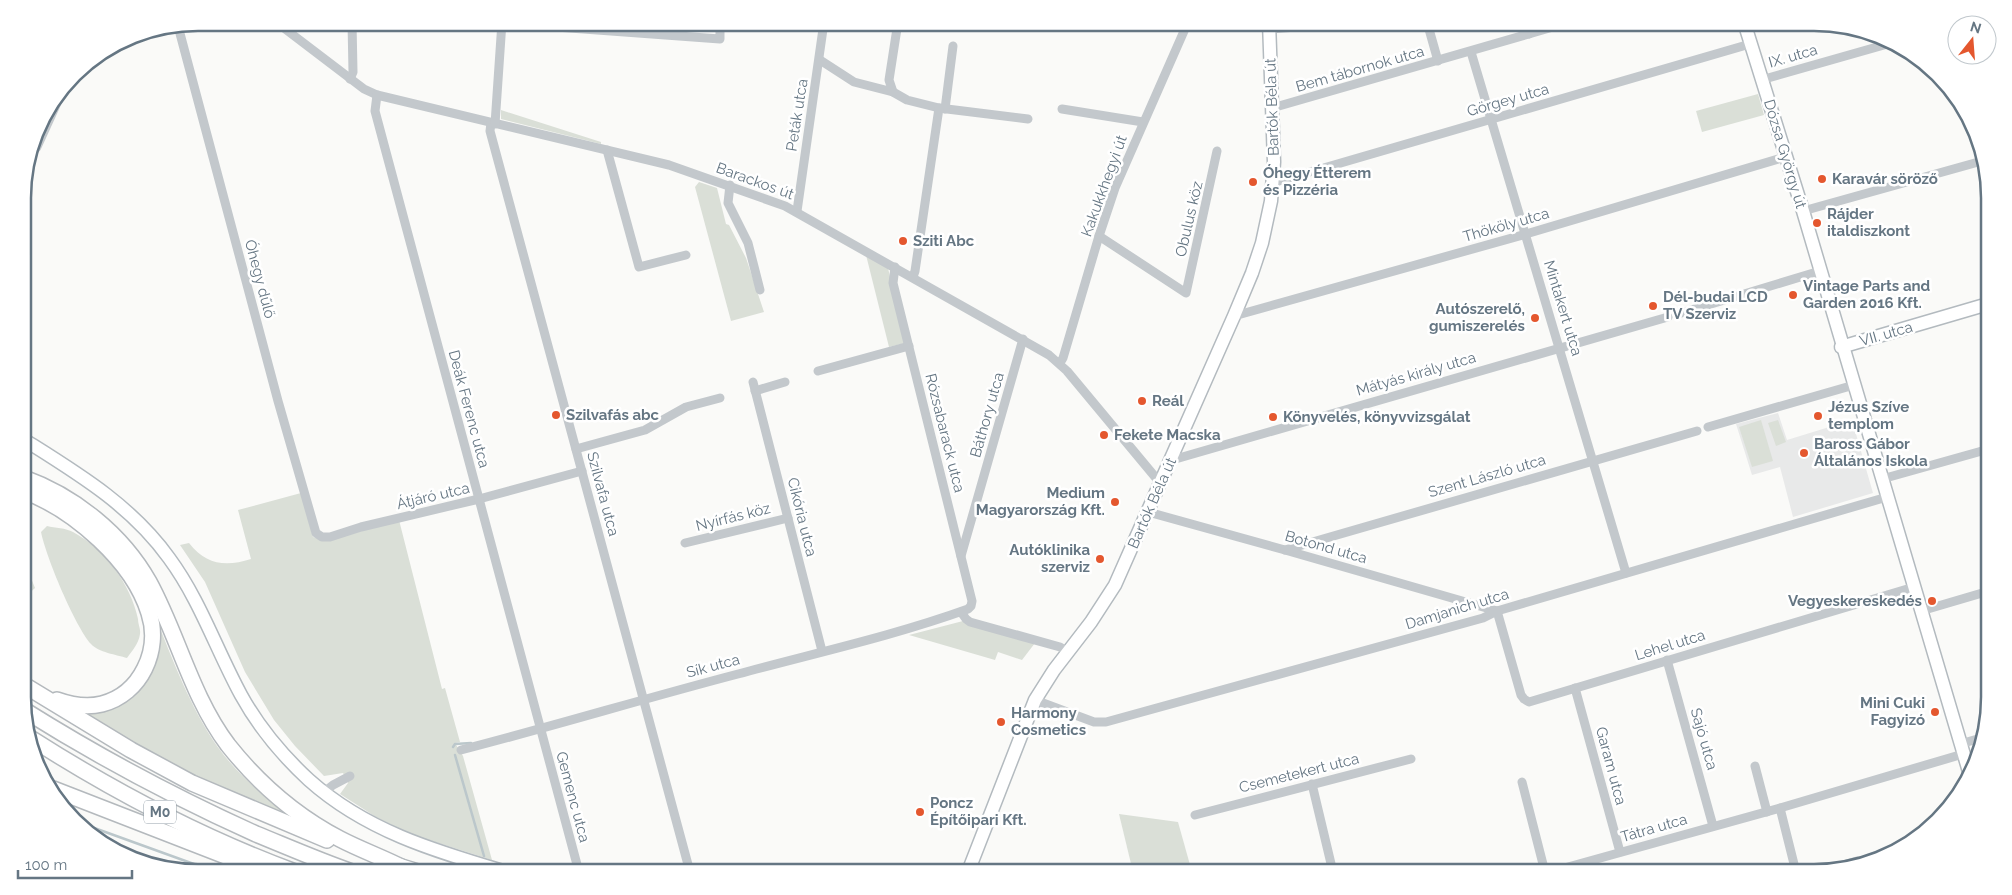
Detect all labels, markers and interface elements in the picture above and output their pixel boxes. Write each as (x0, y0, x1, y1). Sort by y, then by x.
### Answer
north arrow (1947, 15, 1997, 65)
text: N (1968, 18, 1983, 37)
street label: IX. utca (1766, 40, 1820, 72)
street label: Bem tábornok utca (1294, 42, 1426, 96)
street label: Bartók Béla út (1261, 58, 1283, 156)
street label: Peták utca (782, 77, 812, 153)
street label: Görgey utca (1465, 80, 1551, 120)
street label: Dózsa György út (1760, 97, 1810, 211)
street label: Kakukkhegyi út (1077, 133, 1131, 239)
street label: Barackos út (714, 159, 796, 203)
place label: Óhegy Étterem és Pizzéria (1263, 164, 1371, 199)
place label: Karavár söröző (1832, 170, 1938, 188)
marker: Karavár söröző (1816, 173, 1828, 185)
marker: Óhegy Étterem és Pizzéria (1247, 176, 1259, 188)
street label: Obulus köz (1172, 179, 1206, 259)
street label: Thököly utca (1461, 204, 1551, 246)
place label: Rájder italdiszkont (1827, 205, 1910, 240)
marker: Rájder italdiszkont (1811, 217, 1823, 229)
place label: Sziti Abc (913, 232, 975, 250)
marker: Sziti Abc (897, 235, 909, 247)
street label: Óhegy dűlő (241, 238, 279, 320)
street label: Mintakert utca (1540, 258, 1586, 358)
place label: Vintage Parts and Garden 2016 Kft. (1803, 277, 1931, 312)
place label: Dél-budai LCD TV Szerviz (1663, 288, 1768, 323)
marker: Vintage Parts and Garden 2016 Kft. (1787, 289, 1799, 301)
place label: Autószerelő, gumiszerelés (1429, 300, 1525, 335)
marker: Dél-budai LCD TV Szerviz (1647, 300, 1659, 312)
marker: Autószerelő, gumiszerelés (1529, 312, 1541, 324)
street label: VII. utca (1857, 318, 1915, 350)
street label: Deák Ferenc utca (445, 348, 493, 470)
street label: Mátyás király utca (1354, 348, 1478, 400)
street label: Báthory utca (966, 370, 1008, 460)
street label: Rózsabarack utca (921, 372, 969, 494)
place label: Reál (1152, 392, 1184, 410)
marker: Reál (1136, 395, 1148, 407)
place label: Jézus Szíve templom (1828, 398, 1909, 433)
place label: Szilvafás abc (566, 406, 660, 424)
place label: Könyvelés, könyvvizsgálat (1283, 408, 1471, 426)
marker: Szilvafás abc (550, 409, 562, 421)
marker: Jézus Szíve templom (1812, 410, 1824, 422)
marker: Könyvelés, könyvvizsgálat (1267, 411, 1279, 423)
place label: Fekete Macska (1114, 426, 1221, 444)
marker: Fekete Macska (1098, 429, 1110, 441)
place label: Baross Gábor Általános Iskola (1814, 435, 1928, 470)
marker: Baross Gábor Általános Iskola (1798, 447, 1810, 459)
street label: Szilvafa utca (583, 450, 623, 538)
street label: Szent László utca (1426, 451, 1548, 501)
street label: Bartók Béla út (1124, 455, 1180, 551)
street label: Cikória utca (783, 476, 821, 558)
street label: Átjáró utca (395, 479, 471, 513)
place label: Medium Magyarország Kft. (976, 484, 1105, 519)
marker: Medium Magyarország Kft. (1109, 496, 1121, 508)
street label: Nyírfás köz (694, 499, 772, 535)
street label: Botond utca (1283, 527, 1369, 567)
place label: Autóklinika szerviz (1009, 541, 1090, 576)
marker: Autóklinika szerviz (1094, 553, 1106, 565)
street label: Damjanich utca (1403, 585, 1511, 633)
place label: Vegyeskereskedés (1788, 592, 1922, 610)
marker: Vegyeskereskedés (1926, 595, 1938, 607)
street label: Lehel utca (1633, 626, 1707, 664)
street label: Sík utca (684, 650, 742, 682)
place label: Mini Cuki Fagyizó (1860, 694, 1925, 729)
place label: Harmony Cosmetics (1011, 704, 1086, 739)
street label: Sajó utca (1687, 706, 1721, 772)
marker: Mini Cuki Fagyizó (1929, 706, 1941, 718)
marker: Harmony Cosmetics (995, 716, 1007, 728)
street label: Garam utca (1592, 725, 1630, 807)
street label: Csemetekert utca (1237, 749, 1361, 797)
street label: Gemenc utca (552, 750, 594, 844)
place label: Poncz Építőipari Kft. (930, 794, 1027, 829)
road number: M0 (144, 800, 176, 824)
marker: Poncz Építőipari Kft. (914, 806, 926, 818)
street label: Tátra utca (1619, 810, 1689, 846)
scale bar (18, 848, 131, 880)
text: 100 m (25, 856, 67, 874)

